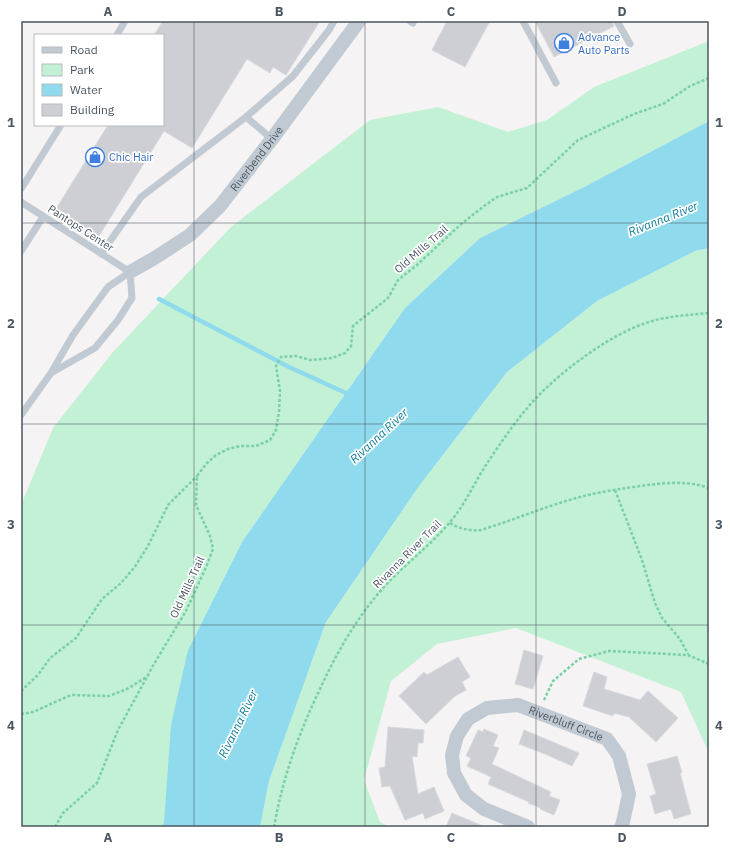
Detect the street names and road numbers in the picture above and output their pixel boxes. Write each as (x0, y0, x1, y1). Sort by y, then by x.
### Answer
street label: Riverbend Drive (227, 123, 286, 194)
street label: Pantops Center (45, 201, 117, 255)
street label: Old Mills Trail (391, 222, 451, 276)
street label: Rivanna River Trail (370, 517, 444, 591)
street label: Old Mills Trail (167, 554, 207, 620)
street label: Riverbluff Circle (527, 703, 605, 744)

